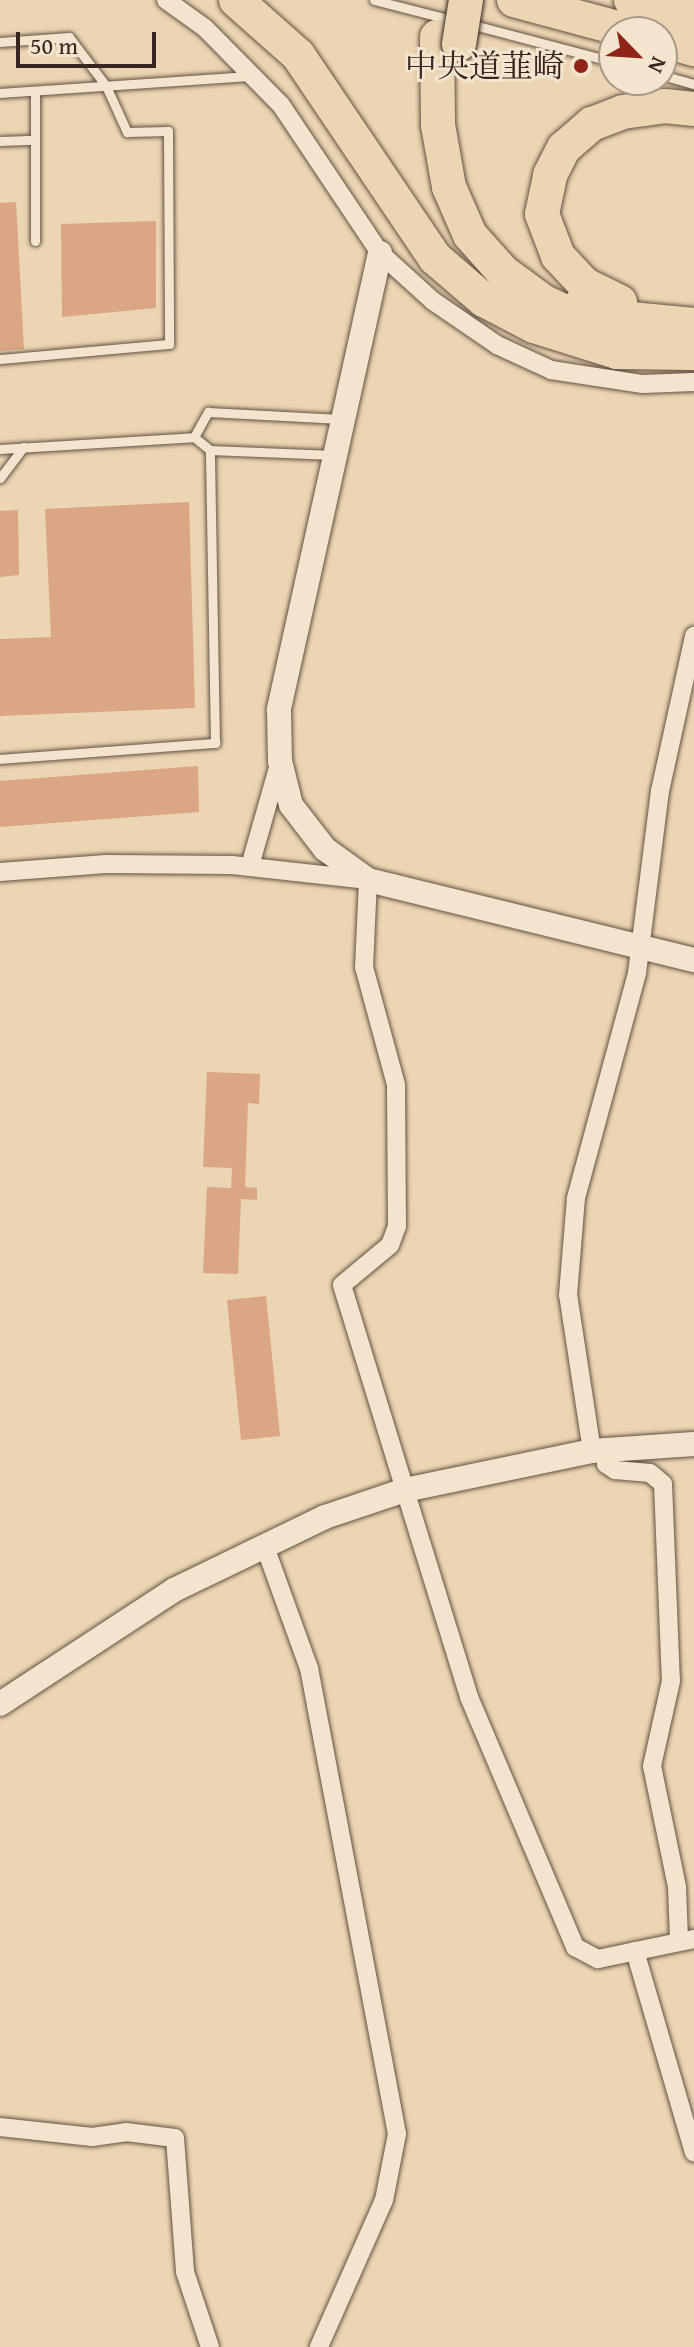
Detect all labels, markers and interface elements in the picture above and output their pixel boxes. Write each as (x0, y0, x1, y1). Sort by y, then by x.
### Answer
scale bar (20, 16, 160, 66)
north arrow (598, 16, 678, 96)
text: 50 m (30, 28, 78, 63)
place label: 中央道韮崎 (405, 47, 565, 85)
text: N (640, 52, 676, 79)
marker: 中央道韮崎 (572, 57, 590, 75)

